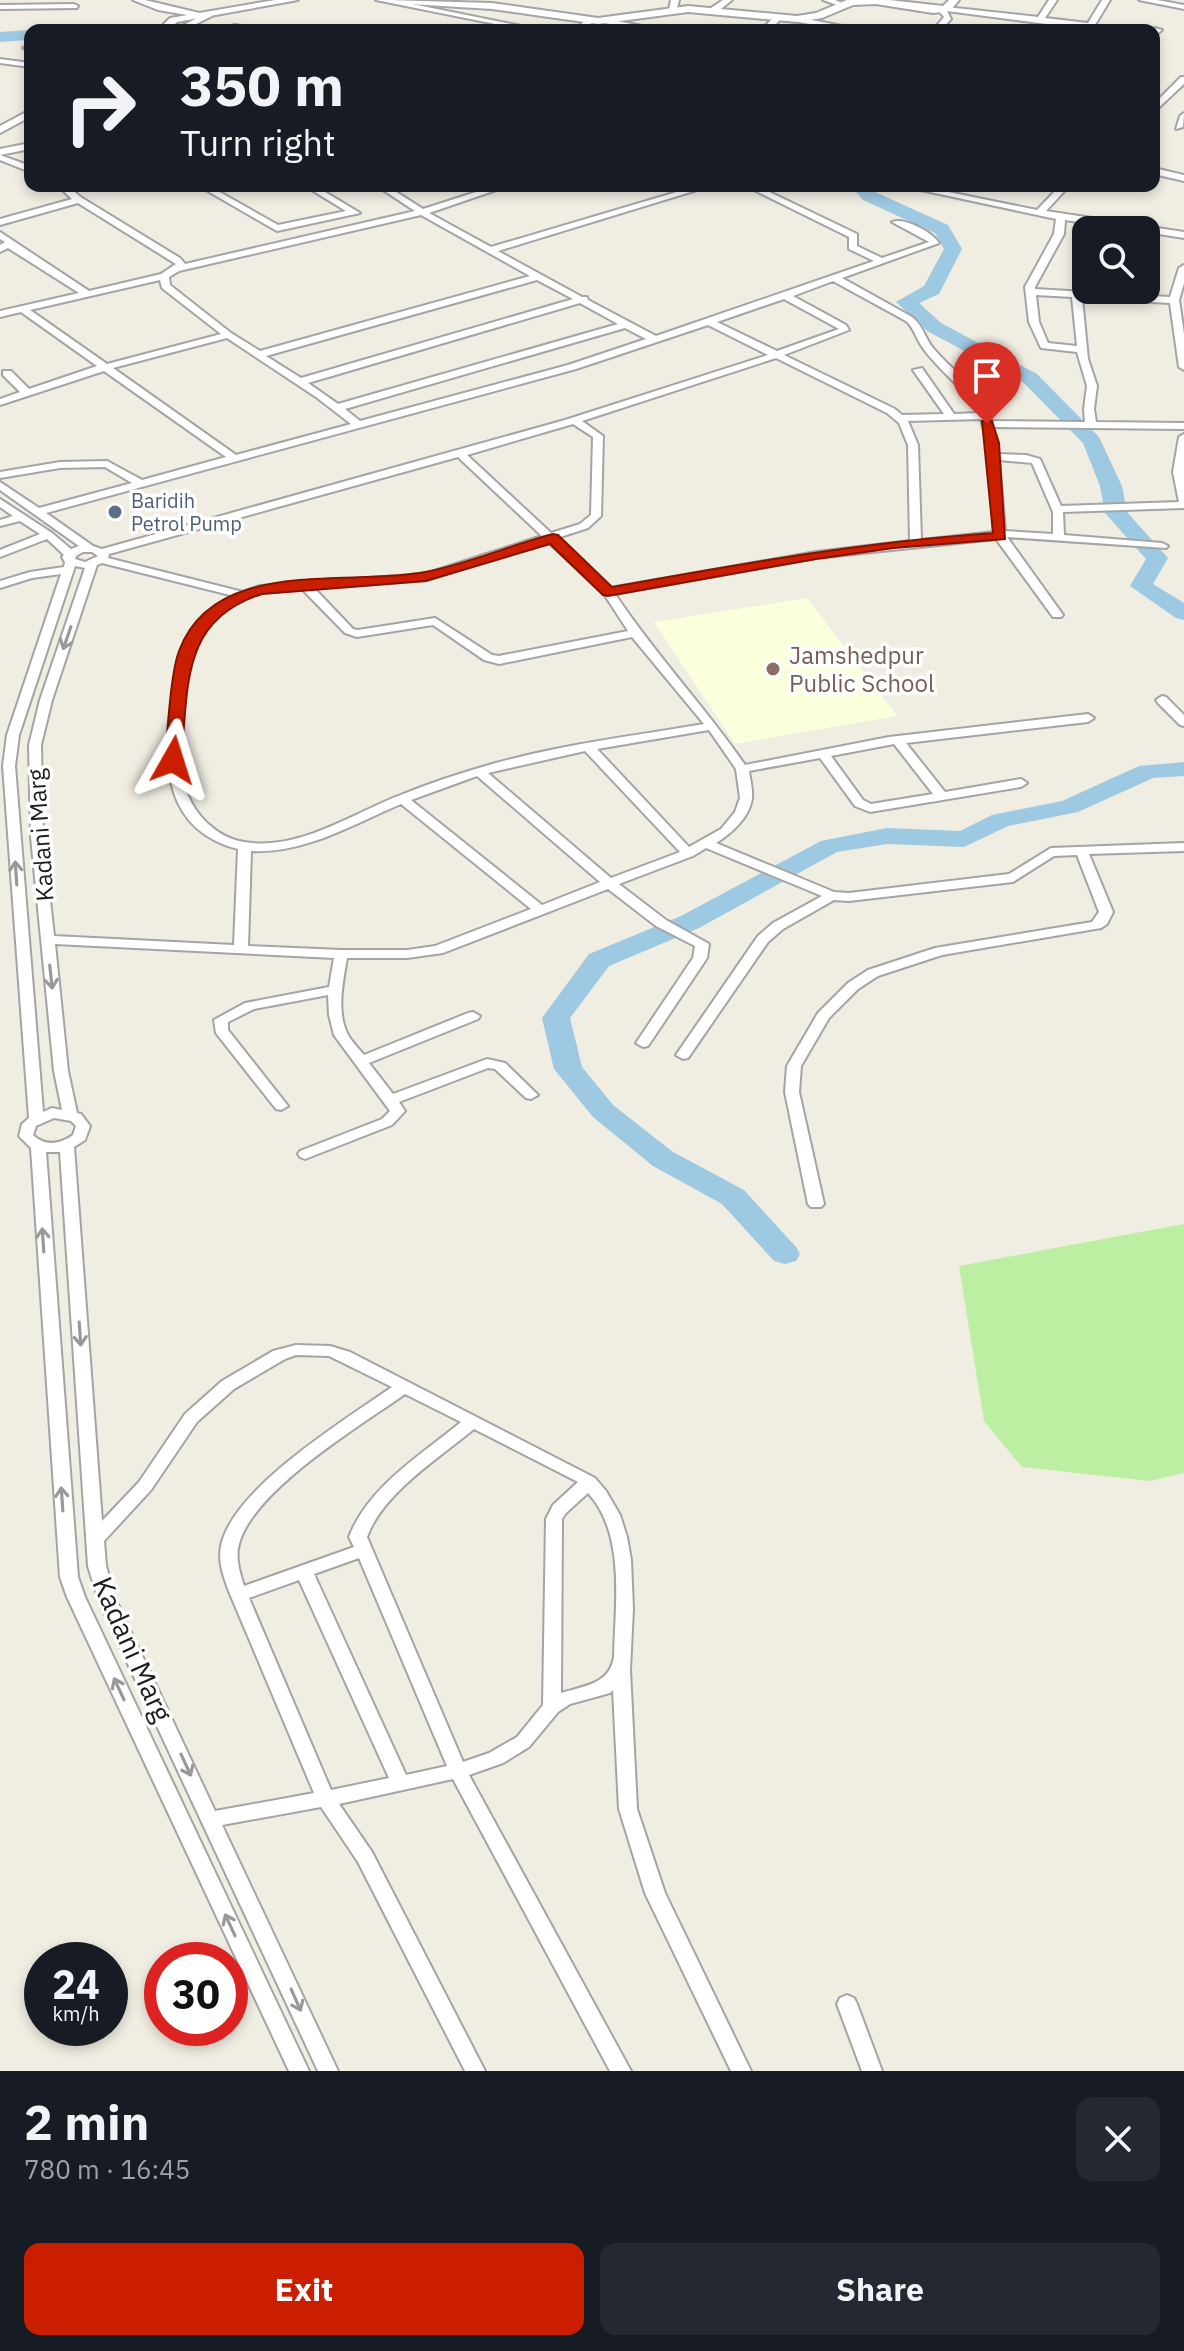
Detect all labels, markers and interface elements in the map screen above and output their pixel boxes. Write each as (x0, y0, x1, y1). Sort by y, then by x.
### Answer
text: 350 m (180, 49, 344, 121)
icon: right (48, 56, 152, 160)
text: Turn right (180, 119, 336, 166)
map controls (1072, 216, 1160, 304)
button: search (1072, 216, 1160, 304)
pin (953, 342, 1021, 424)
icon: arrive (965, 354, 1009, 398)
place label: Baridih Petrol Pump (131, 487, 242, 537)
marker: Baridih Petrol Pump (106, 503, 124, 521)
one-way arrow (59, 625, 74, 650)
place label: Jamshedpur Public School (789, 639, 934, 699)
marker: Jamshedpur Public School (764, 660, 782, 678)
position arrow (131, 718, 215, 802)
street label: Kadani Marg (19, 767, 61, 902)
one-way arrow (8, 860, 23, 887)
one-way arrow (44, 963, 59, 989)
one-way arrow (35, 1227, 50, 1254)
one-way arrow (73, 1321, 88, 1347)
one-way arrow (54, 1486, 69, 1513)
street label: Kadani Marg (85, 1571, 182, 1728)
one-way arrow (111, 1678, 126, 1702)
one-way arrow (179, 1753, 194, 1777)
one-way arrow (222, 1913, 237, 1937)
speed limit sign: 30 (144, 1942, 248, 2046)
text: 24 (52, 1958, 100, 2010)
one-way arrow (290, 1988, 305, 2012)
text: km/h (52, 2000, 100, 2027)
text: 2 min (24, 2091, 149, 2153)
button: close (1076, 2097, 1160, 2181)
text: 780 m · 16:45 (24, 2152, 190, 2186)
button: Exit (24, 2243, 584, 2335)
button: Share (600, 2243, 1160, 2335)

